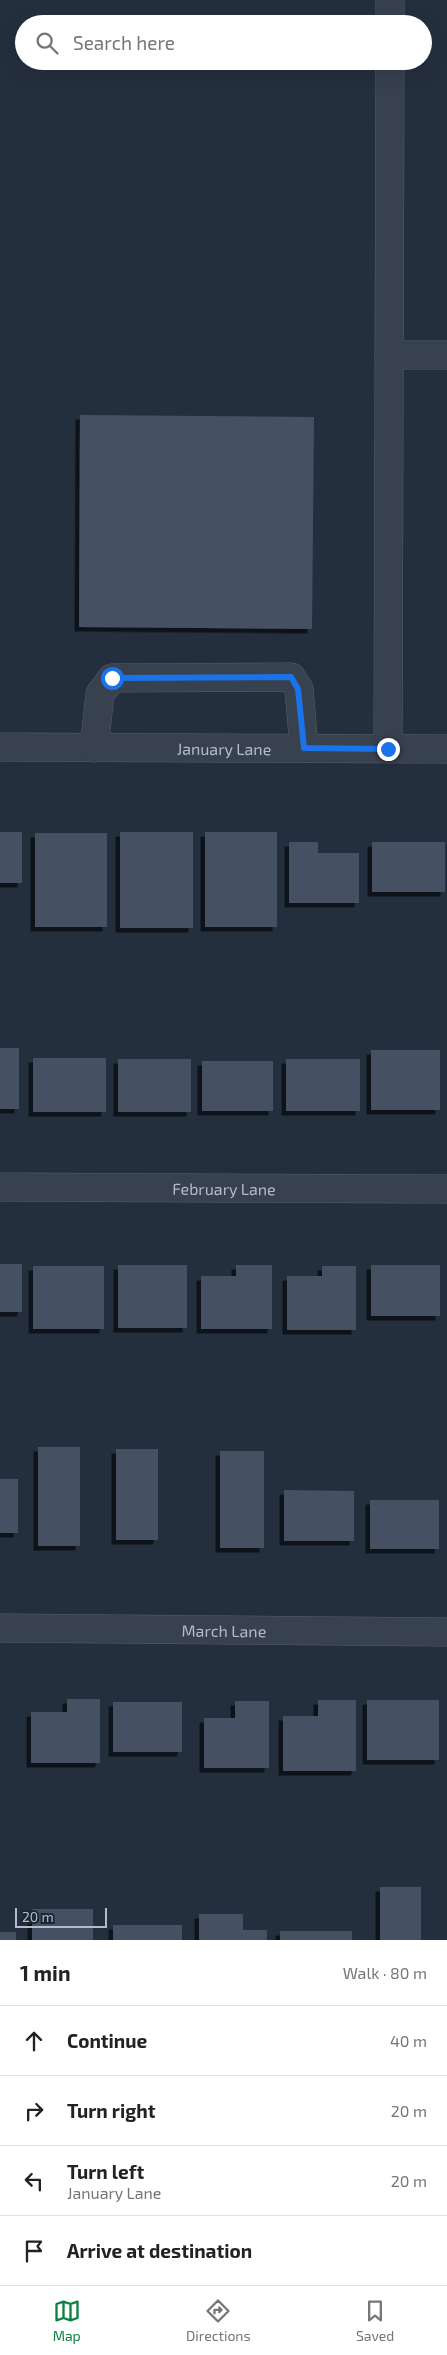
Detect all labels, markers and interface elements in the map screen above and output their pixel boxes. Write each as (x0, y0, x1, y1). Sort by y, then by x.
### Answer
search box (15, 15, 432, 70)
icon: search (33, 29, 61, 57)
text: Search here (73, 31, 175, 54)
route start (101, 667, 124, 690)
street label: January Lane (177, 738, 271, 758)
route end (377, 738, 400, 761)
street label: February Lane (172, 1178, 276, 1198)
street label: March Lane (182, 1620, 266, 1640)
scale bar (15, 1905, 108, 1928)
text: 20 m (22, 1908, 54, 1925)
text: 1 min (20, 1960, 71, 1985)
text: Walk · 80 m (343, 1963, 427, 1982)
icon: ahead (20, 2027, 48, 2055)
text: Continue (67, 2029, 147, 2052)
text: 40 m (390, 2031, 427, 2050)
icon: right (20, 2097, 48, 2125)
text: Turn right (67, 2099, 155, 2122)
text: 20 m (391, 2101, 427, 2120)
text: Turn left (67, 2160, 144, 2183)
icon: left (20, 2167, 48, 2195)
text: 20 m (391, 2171, 427, 2190)
text: January Lane (67, 2183, 161, 2202)
icon: arrive (20, 2237, 48, 2265)
text: Arrive at destination (67, 2239, 252, 2262)
tab: Map (53, 2297, 81, 2344)
tab: Directions (186, 2297, 251, 2344)
tab: Saved (356, 2297, 394, 2344)

